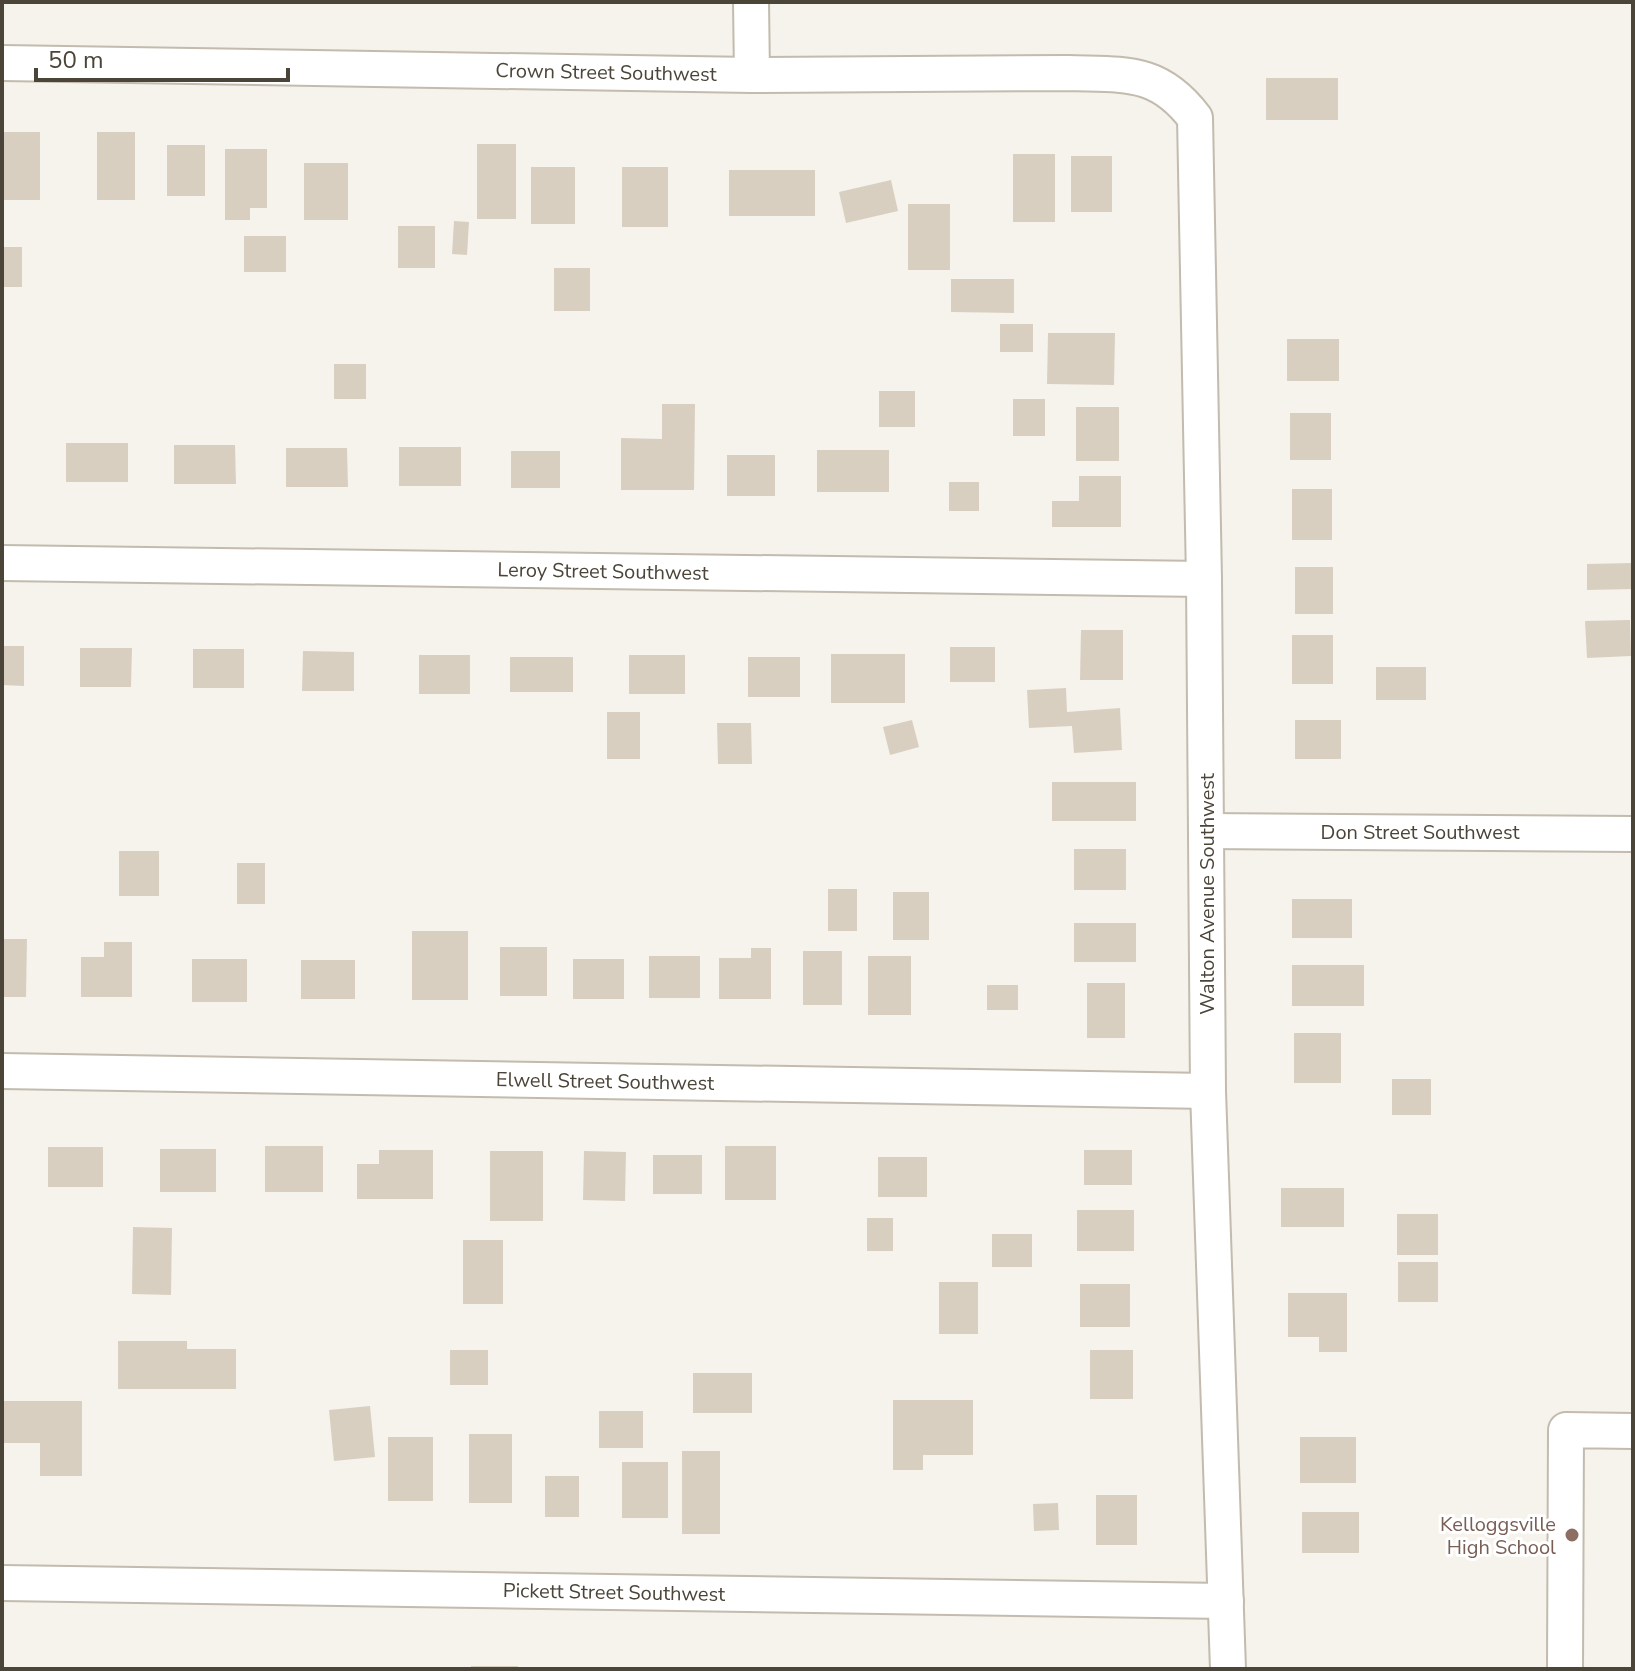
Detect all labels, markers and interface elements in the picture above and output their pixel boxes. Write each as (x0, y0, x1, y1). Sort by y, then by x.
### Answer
scale bar (36, 32, 288, 82)
text: 50 m (48, 44, 104, 76)
street label: Crown Street Southwest (495, 57, 718, 88)
street label: Leroy Street Southwest (497, 556, 710, 587)
street label: Walton Avenue Southwest (1194, 772, 1221, 1015)
street label: Don Street Southwest (1321, 819, 1520, 846)
street label: Elwell Street Southwest (496, 1066, 715, 1097)
place label: Kelloggsville High School (1440, 1511, 1556, 1561)
marker: Kelloggsville High School (1563, 1526, 1581, 1544)
street label: Pickett Street Southwest (503, 1577, 726, 1608)

